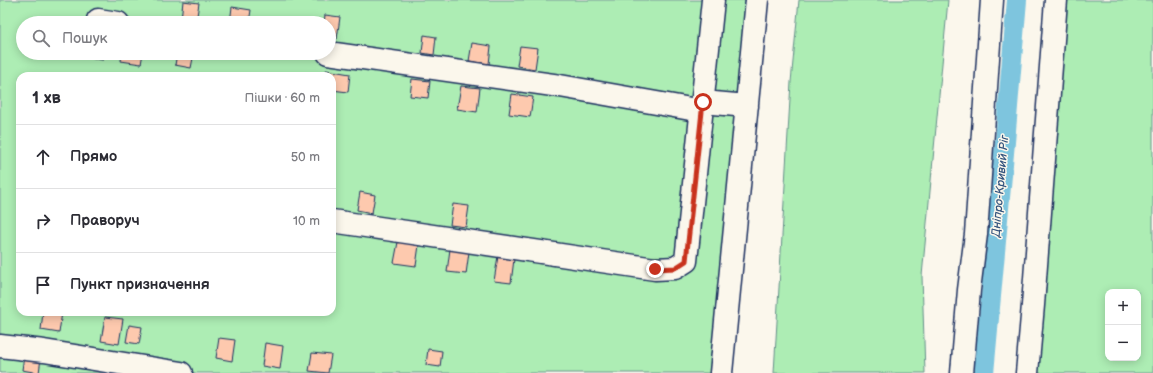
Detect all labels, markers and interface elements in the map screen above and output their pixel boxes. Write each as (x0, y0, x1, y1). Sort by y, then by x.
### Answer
search box (16, 16, 336, 60)
icon: search (30, 27, 52, 49)
text: Пошук (62, 29, 108, 48)
text: 1 хв (32, 88, 61, 108)
text: Пішки · 60 m (245, 90, 320, 106)
route start (694, 93, 712, 111)
water label: Дніпро-Кривий Ріг (988, 133, 1013, 239)
icon: ahead (32, 146, 54, 168)
text: Прямо (70, 147, 117, 166)
text: 50 m (291, 149, 320, 165)
icon: right (32, 210, 54, 232)
text: Праворуч (70, 211, 140, 230)
text: 10 m (293, 213, 320, 229)
route end (646, 260, 664, 278)
icon: arrive (32, 274, 54, 296)
text: Пункт призначення (70, 275, 210, 294)
map controls (1105, 289, 1141, 361)
button: + (1105, 289, 1141, 325)
button: − (1105, 325, 1141, 361)

